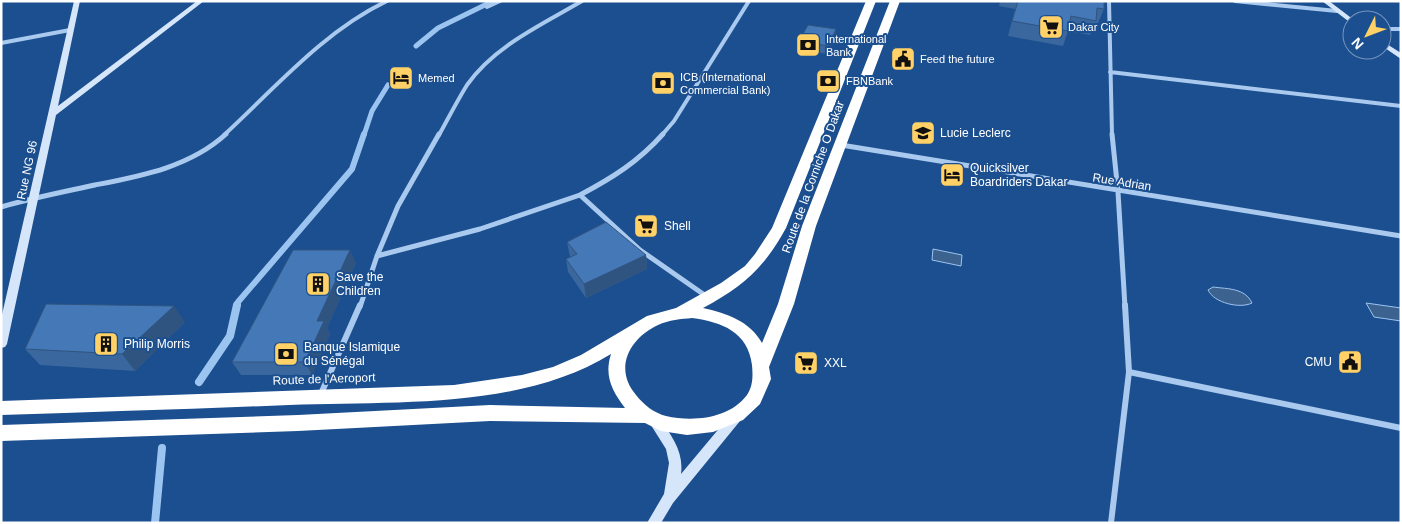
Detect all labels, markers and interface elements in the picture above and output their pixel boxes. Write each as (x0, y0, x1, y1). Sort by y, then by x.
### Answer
north arrow (1342, 10, 1392, 60)
supermarket icon: Dakar City (1038, 14, 1064, 40)
place label: Dakar City (1068, 21, 1120, 33)
bank icon: International Bank (795, 32, 821, 58)
place label: International Bank (826, 33, 887, 58)
text: N (1348, 35, 1367, 53)
public building icon: Feed the future (890, 46, 916, 72)
place label: Feed the future (920, 53, 995, 65)
hotel icon: Memed (388, 65, 414, 91)
bank icon: FBNBank (815, 68, 841, 94)
bank icon: ICB (International Commercial Bank) (650, 70, 676, 96)
place label: ICB (International Commercial Bank) (680, 71, 770, 96)
place label: Memed (418, 72, 455, 84)
place label: FBNBank (846, 75, 894, 87)
street label: Route de la Corniche O Dakar (779, 99, 847, 255)
school or university icon: Lucie Leclerc (910, 120, 936, 146)
place label: Lucie Leclerc (940, 126, 1011, 140)
street label: Rue NG 96 (14, 139, 40, 201)
place label: Quicksilver Boardriders Dakar (970, 161, 1067, 189)
hotel icon: Quicksilver Boardriders Dakar (939, 162, 965, 188)
street label: Rue Adrian (1092, 170, 1152, 194)
supermarket icon: Shell (633, 213, 659, 239)
place label: Shell (664, 219, 691, 233)
place label: Save the Children (336, 270, 384, 298)
building icon: Save the Children (305, 271, 331, 297)
building icon: Philip Morris (93, 331, 119, 357)
place label: Philip Morris (124, 337, 190, 351)
place label: Banque Islamique du Sénégal (304, 340, 400, 368)
bank icon: Banque Islamique du Sénégal (273, 341, 299, 367)
public building icon: CMU (1337, 349, 1363, 375)
supermarket icon: XXL (793, 350, 819, 376)
place label: CMU (1305, 355, 1332, 369)
place label: XXL (824, 356, 847, 370)
street label: Route de l'Aeroport (272, 370, 376, 388)

